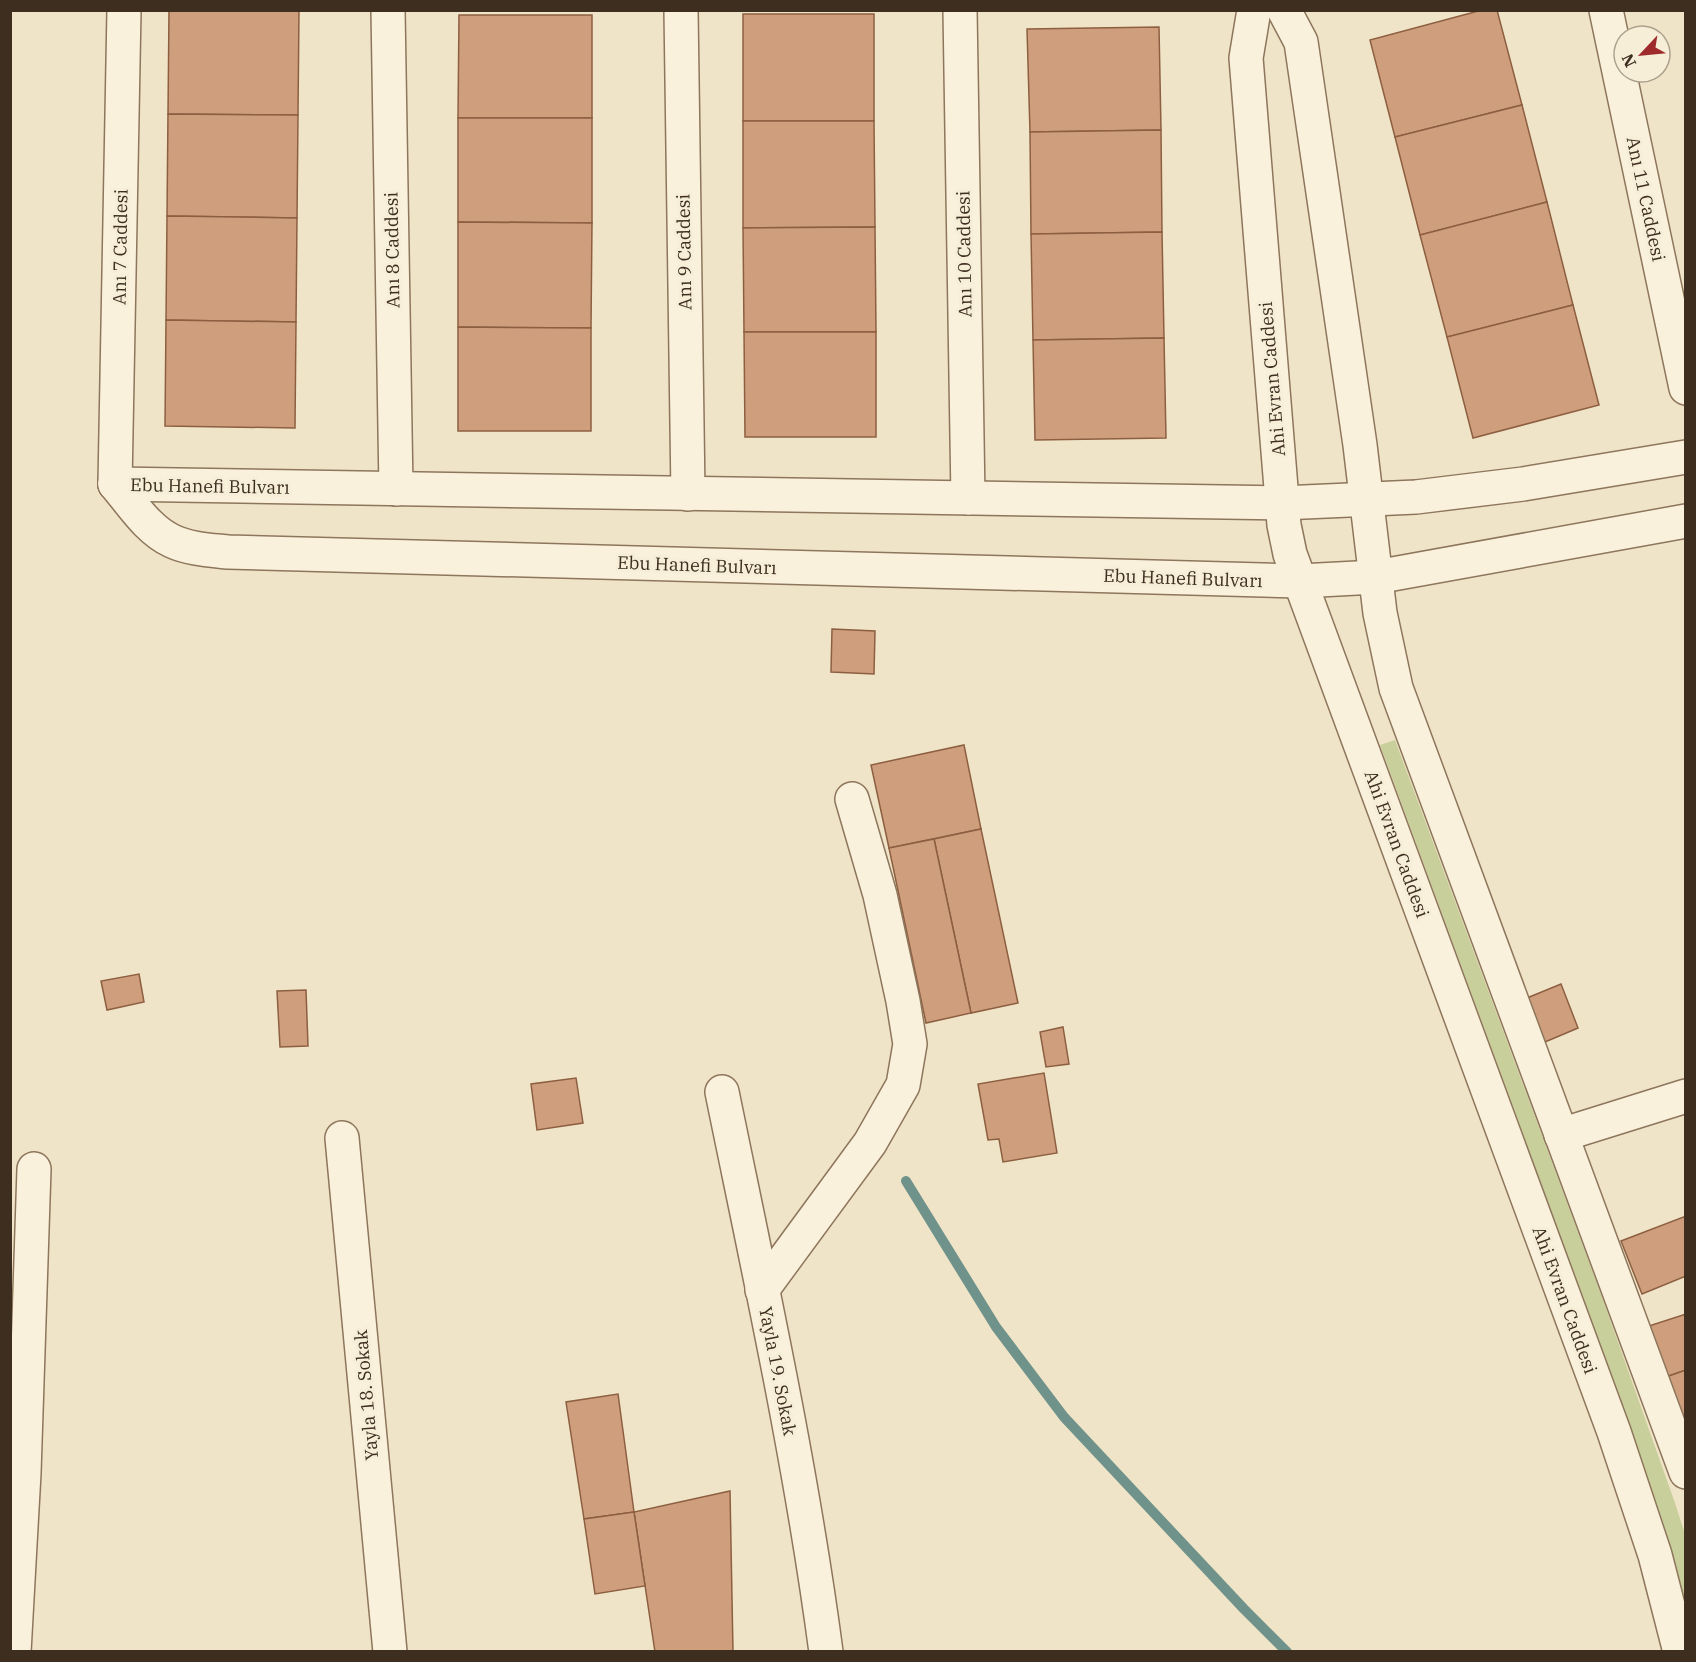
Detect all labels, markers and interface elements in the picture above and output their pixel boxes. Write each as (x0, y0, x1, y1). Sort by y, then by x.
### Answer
north arrow (1612, 24, 1672, 84)
text: N (1617, 51, 1640, 71)
street label: Anı 11 Caddesi (1622, 135, 1670, 264)
street label: Anı 7 Caddesi (107, 188, 133, 305)
street label: Anı 10 Caddesi (951, 190, 977, 318)
street label: Anı 8 Caddesi (379, 191, 405, 308)
street label: Anı 9 Caddesi (671, 193, 697, 310)
street label: Ahi Evran Caddesi (1254, 300, 1290, 457)
street label: Ebu Hanefi Bulvarı (130, 473, 290, 499)
street label: Ebu Hanefi Bulvarı (617, 551, 777, 579)
street label: Ebu Hanefi Bulvarı (1103, 564, 1263, 592)
street label: Ahi Evran Caddesi (1360, 767, 1434, 921)
street label: Ahi Evran Caddesi (1528, 1223, 1602, 1377)
street label: Yayla 19. Sokak (754, 1305, 802, 1438)
street label: Yayla 18. Sokak (349, 1328, 383, 1461)

